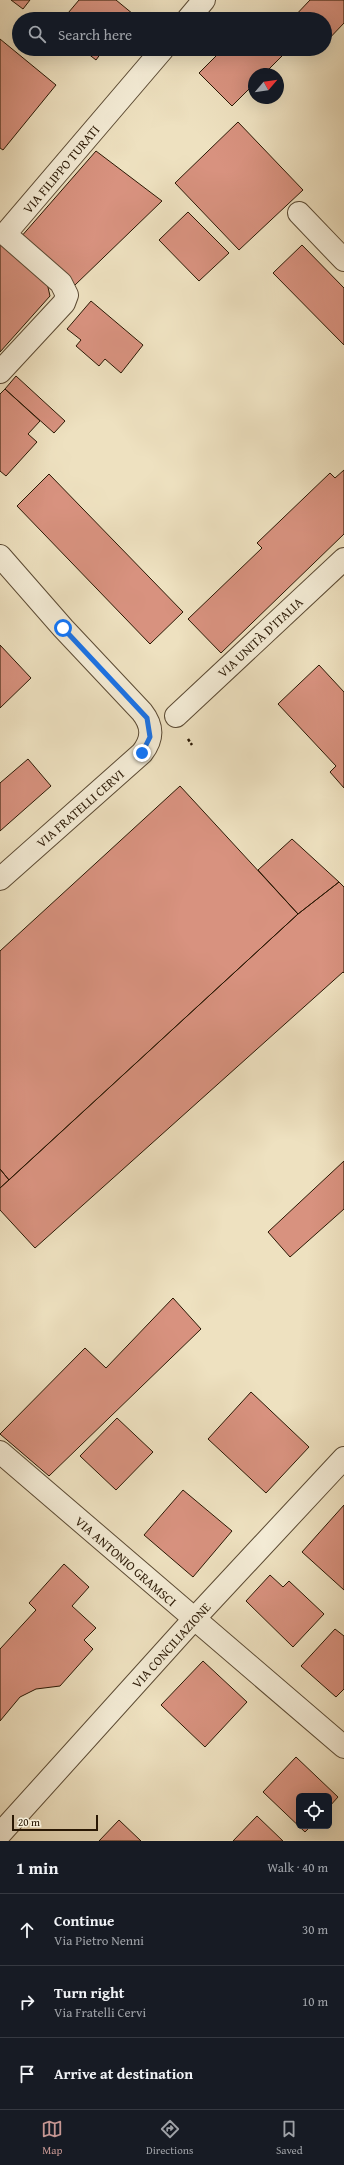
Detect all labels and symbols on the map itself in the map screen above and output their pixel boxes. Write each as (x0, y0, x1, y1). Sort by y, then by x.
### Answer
north arrow (248, 68, 284, 104)
street label: VIA FILIPPO TURATI (19, 121, 104, 218)
street label: VIA UNITÀ D'ITALIA (214, 593, 307, 682)
route start (54, 619, 72, 637)
route end (133, 744, 151, 762)
street label: VIA FRATELLI CERVI (32, 765, 128, 852)
street label: VIA ANTONIO GRAMSCI (71, 1512, 181, 1611)
street label: VIA CONCILIAZIONE (128, 1598, 215, 1693)
scale bar (12, 1813, 98, 1832)

